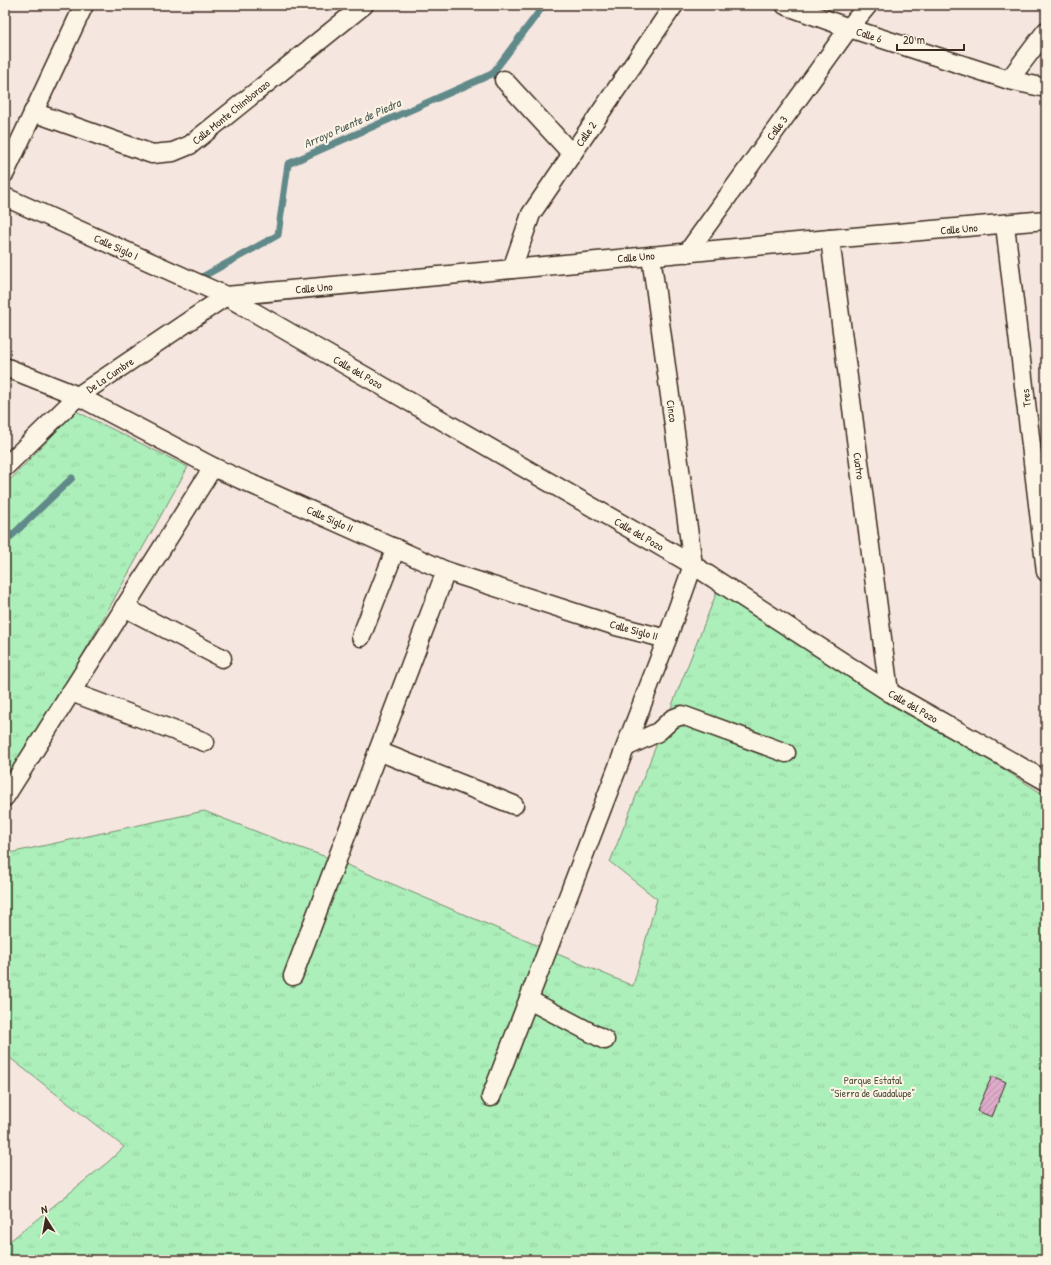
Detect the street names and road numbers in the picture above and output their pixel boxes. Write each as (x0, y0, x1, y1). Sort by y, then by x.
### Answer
street label: Calle 6 (854, 24, 884, 46)
street label: Calle Monte Chimborazo (189, 76, 273, 148)
street label: Calle 3 (763, 113, 791, 143)
street label: Calle 2 (573, 119, 599, 149)
street label: Calle Uno (940, 220, 979, 238)
street label: Calle Siglo I (92, 231, 140, 263)
street label: Calle Uno (617, 248, 656, 266)
street label: Calle Uno (295, 279, 334, 297)
street label: Calle del Pozo (331, 352, 386, 392)
street label: De La Cumbre (84, 354, 137, 396)
street label: Tres (1018, 388, 1034, 408)
street label: Cinco (664, 399, 681, 424)
street label: Cuatro (850, 452, 868, 481)
street label: Calle Siglo II (305, 503, 355, 535)
street label: Calle del Pozo (612, 514, 667, 554)
street label: Calle Siglo II (608, 617, 660, 643)
street label: Calle del Pozo (886, 686, 941, 726)

